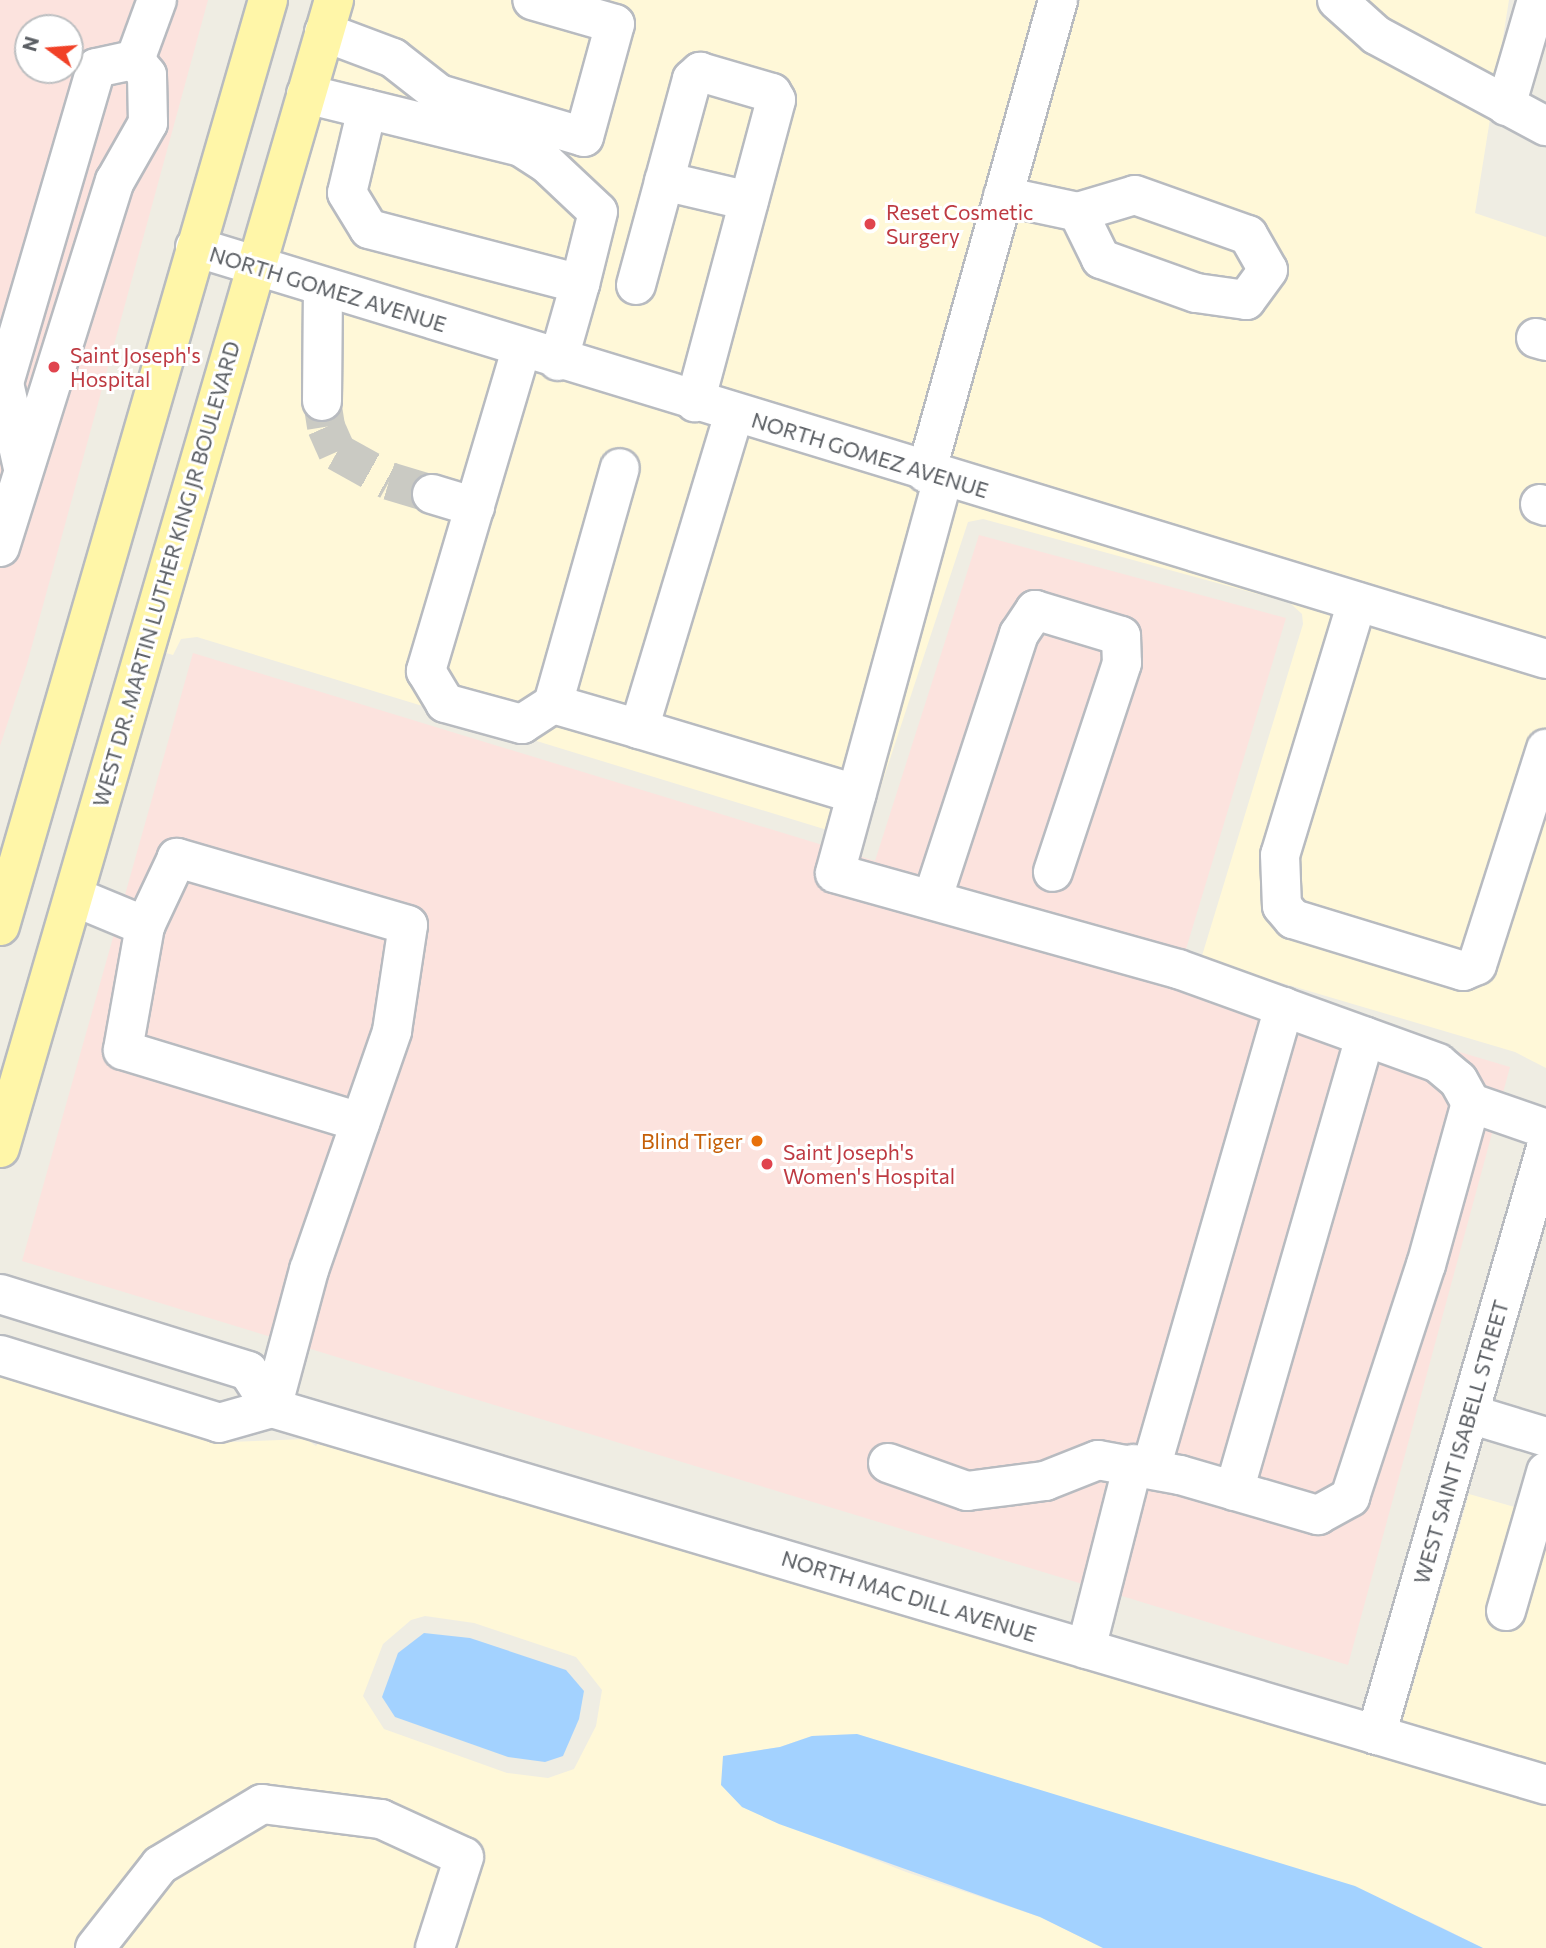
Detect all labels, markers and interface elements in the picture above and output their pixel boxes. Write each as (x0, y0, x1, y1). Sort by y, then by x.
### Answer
north arrow (14, 14, 84, 84)
text: N (17, 34, 43, 54)
place label: Reset Cosmetic Surgery (886, 199, 1033, 249)
marker: Reset Cosmetic Surgery (860, 214, 880, 234)
street label: NORTH GOMEZ AVENUE (207, 241, 449, 337)
street label: WEST DR. MARTIN LUTHER KING JR BOULEVARD (87, 338, 245, 810)
place label: Saint Joseph's Hospital (70, 342, 201, 392)
marker: Saint Joseph's Hospital (44, 357, 64, 377)
street label: NORTH GOMEZ AVENUE (749, 407, 991, 503)
place label: Blind Tiger (641, 1128, 743, 1154)
marker: Blind Tiger (749, 1133, 765, 1149)
place label: Saint Joseph's Women's Hospital (783, 1139, 955, 1189)
marker: Saint Joseph's Women's Hospital (757, 1154, 777, 1174)
street label: WEST SAINT ISABELL STREET (1408, 1297, 1514, 1587)
street label: NORTH MAC DILL AVENUE (779, 1545, 1039, 1647)

